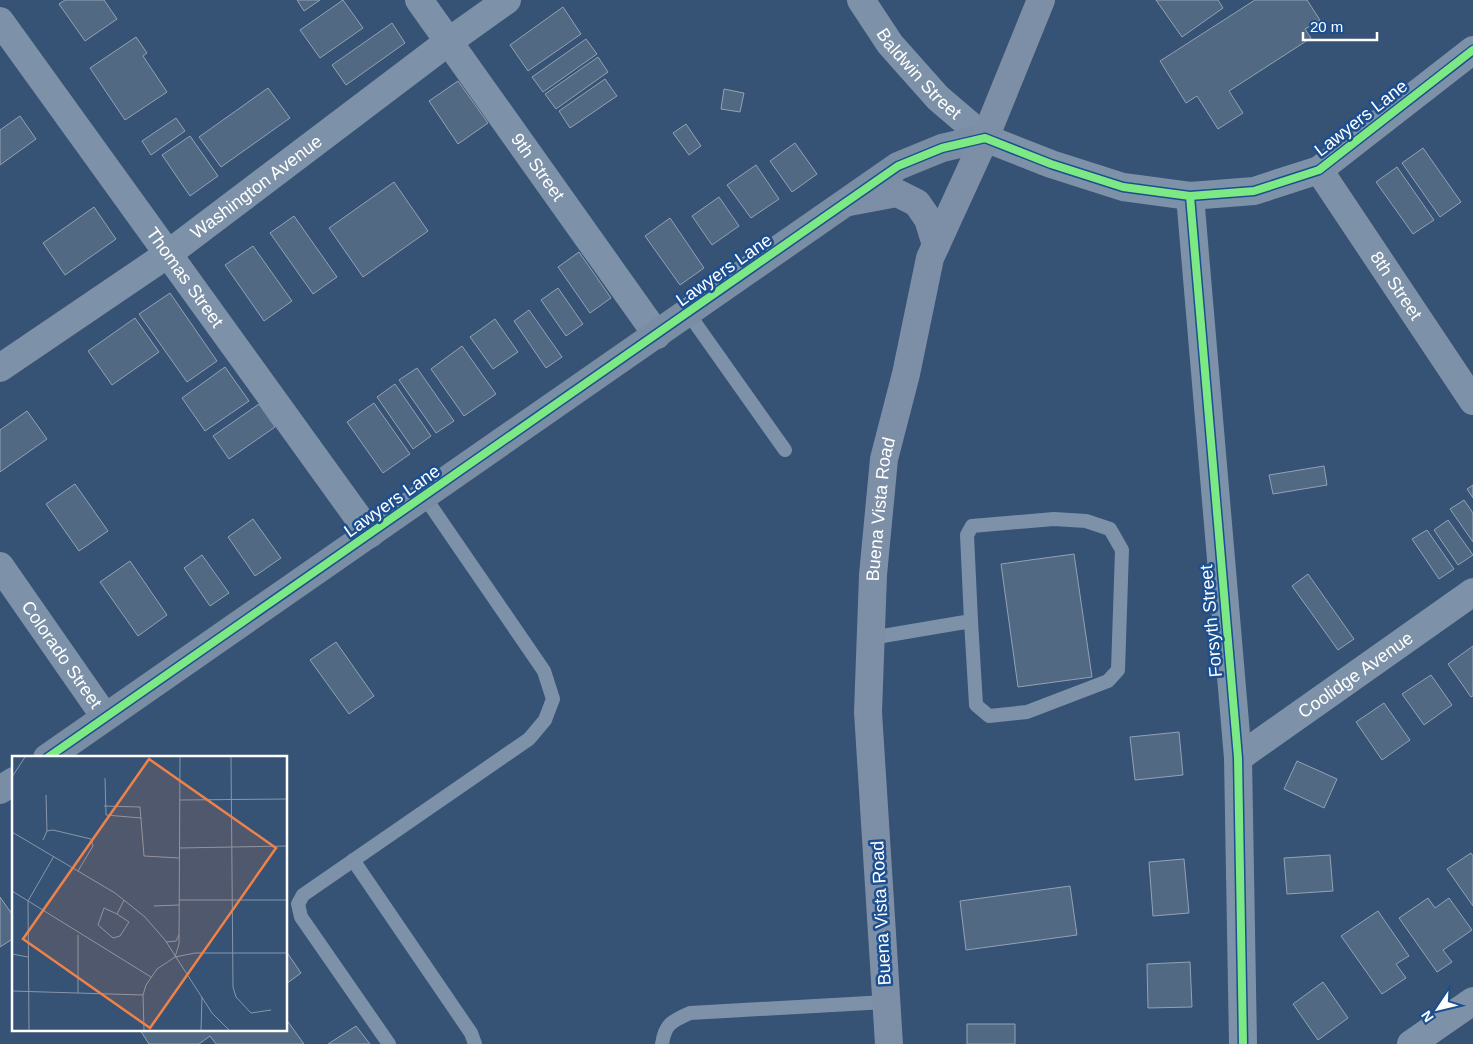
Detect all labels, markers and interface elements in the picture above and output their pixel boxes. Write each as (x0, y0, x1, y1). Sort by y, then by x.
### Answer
scale bar (1303, 10, 1377, 42)
text: 20 m (1310, 18, 1343, 35)
street label: Baldwin Street (872, 24, 965, 123)
street label: Lawyers Lane (1311, 76, 1411, 160)
street label: 9th Street (507, 129, 569, 205)
street label: Washington Avenue (187, 131, 326, 243)
street label: Thomas Street (142, 224, 228, 331)
street label: Lawyers Lane (672, 230, 776, 310)
street label: 8th Street (1366, 248, 1426, 324)
street label: Buena Vista Road (863, 435, 899, 582)
street label: Lawyers Lane (340, 461, 444, 541)
street label: Forsyth Street (1196, 564, 1226, 678)
street label: Colorado Street (17, 597, 106, 712)
street label: Coolidge Avenue (1294, 628, 1417, 722)
inset map (12, 756, 288, 1032)
street label: Buena Vista Road (867, 840, 895, 986)
north arrow (1413, 984, 1463, 1034)
text: N (1418, 1008, 1437, 1025)

